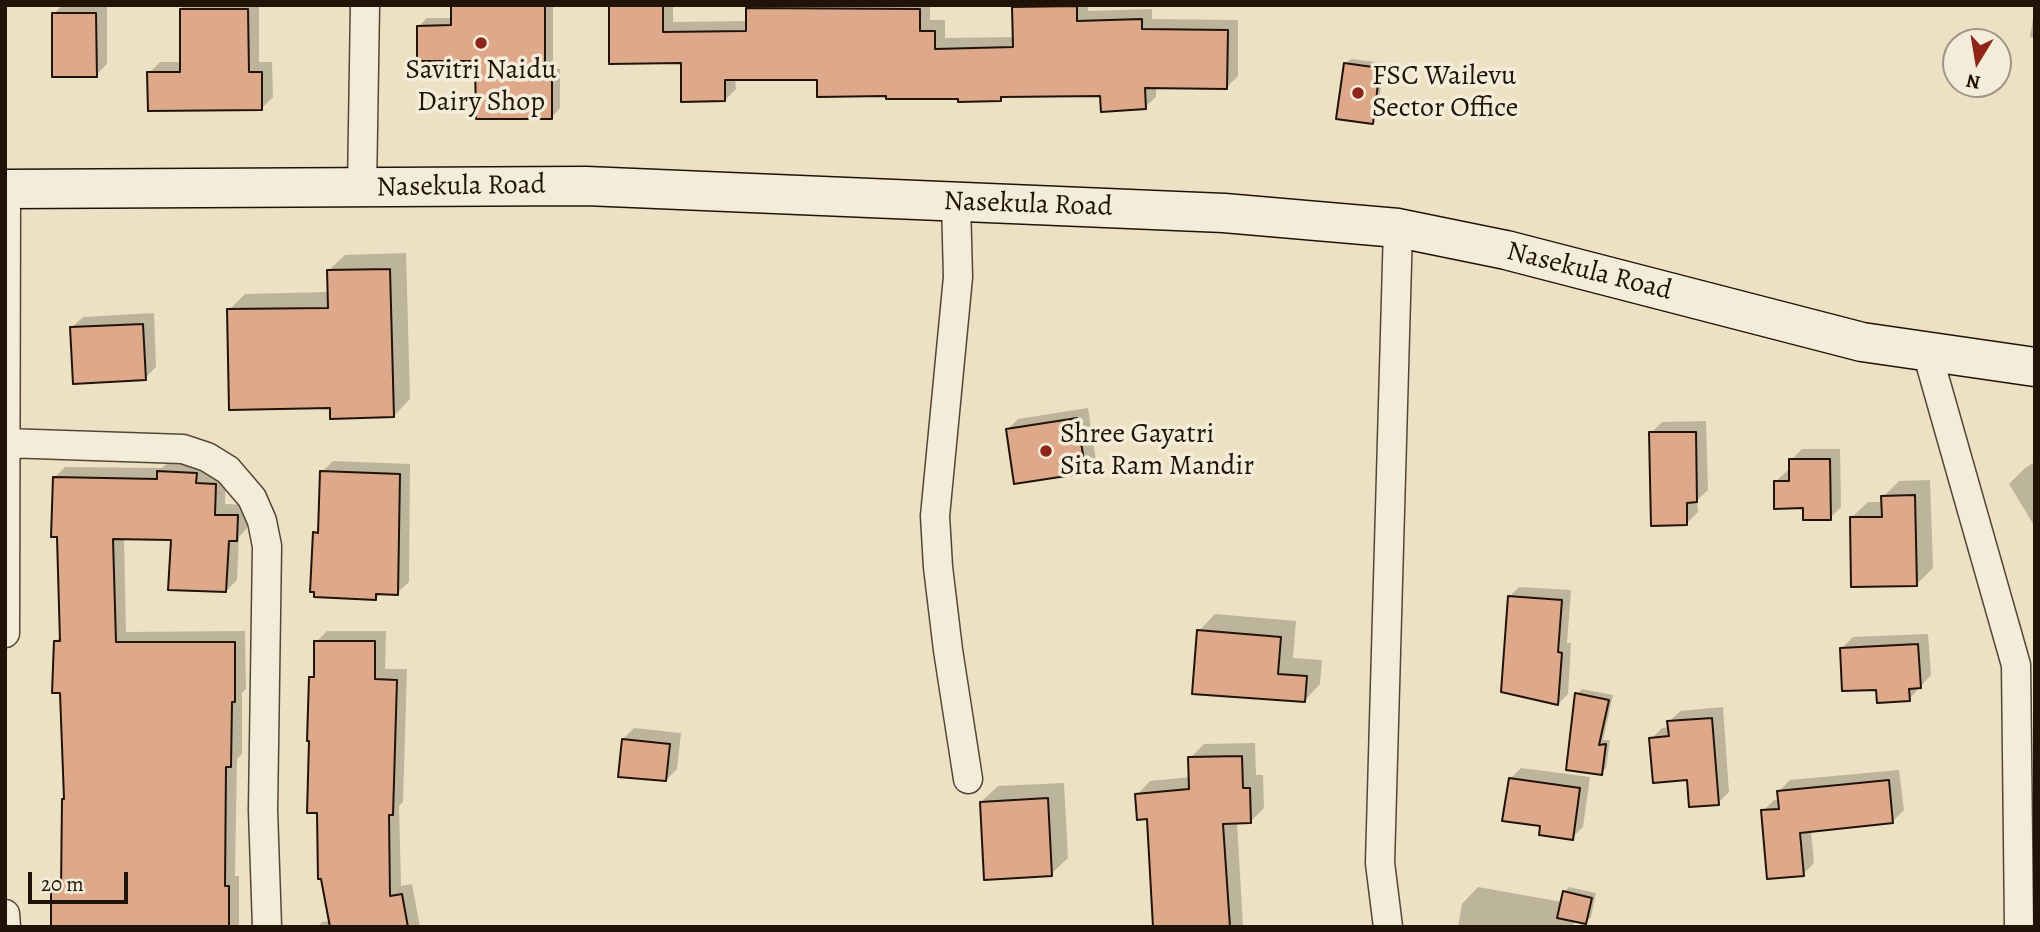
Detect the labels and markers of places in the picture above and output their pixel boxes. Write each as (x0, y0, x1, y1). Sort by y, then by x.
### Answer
marker: Savitri Naidu Dairy Shop (473, 35, 489, 51)
place label: Savitri Naidu Dairy Shop (405, 54, 557, 120)
place label: FSC Wailevu Sector Office (1372, 60, 1518, 126)
marker: FSC Wailevu Sector Office (1350, 85, 1366, 101)
place label: Shree Gayatri Sita Ram Mandir (1060, 418, 1254, 484)
marker: Shree Gayatri Sita Ram Mandir (1038, 443, 1054, 459)

